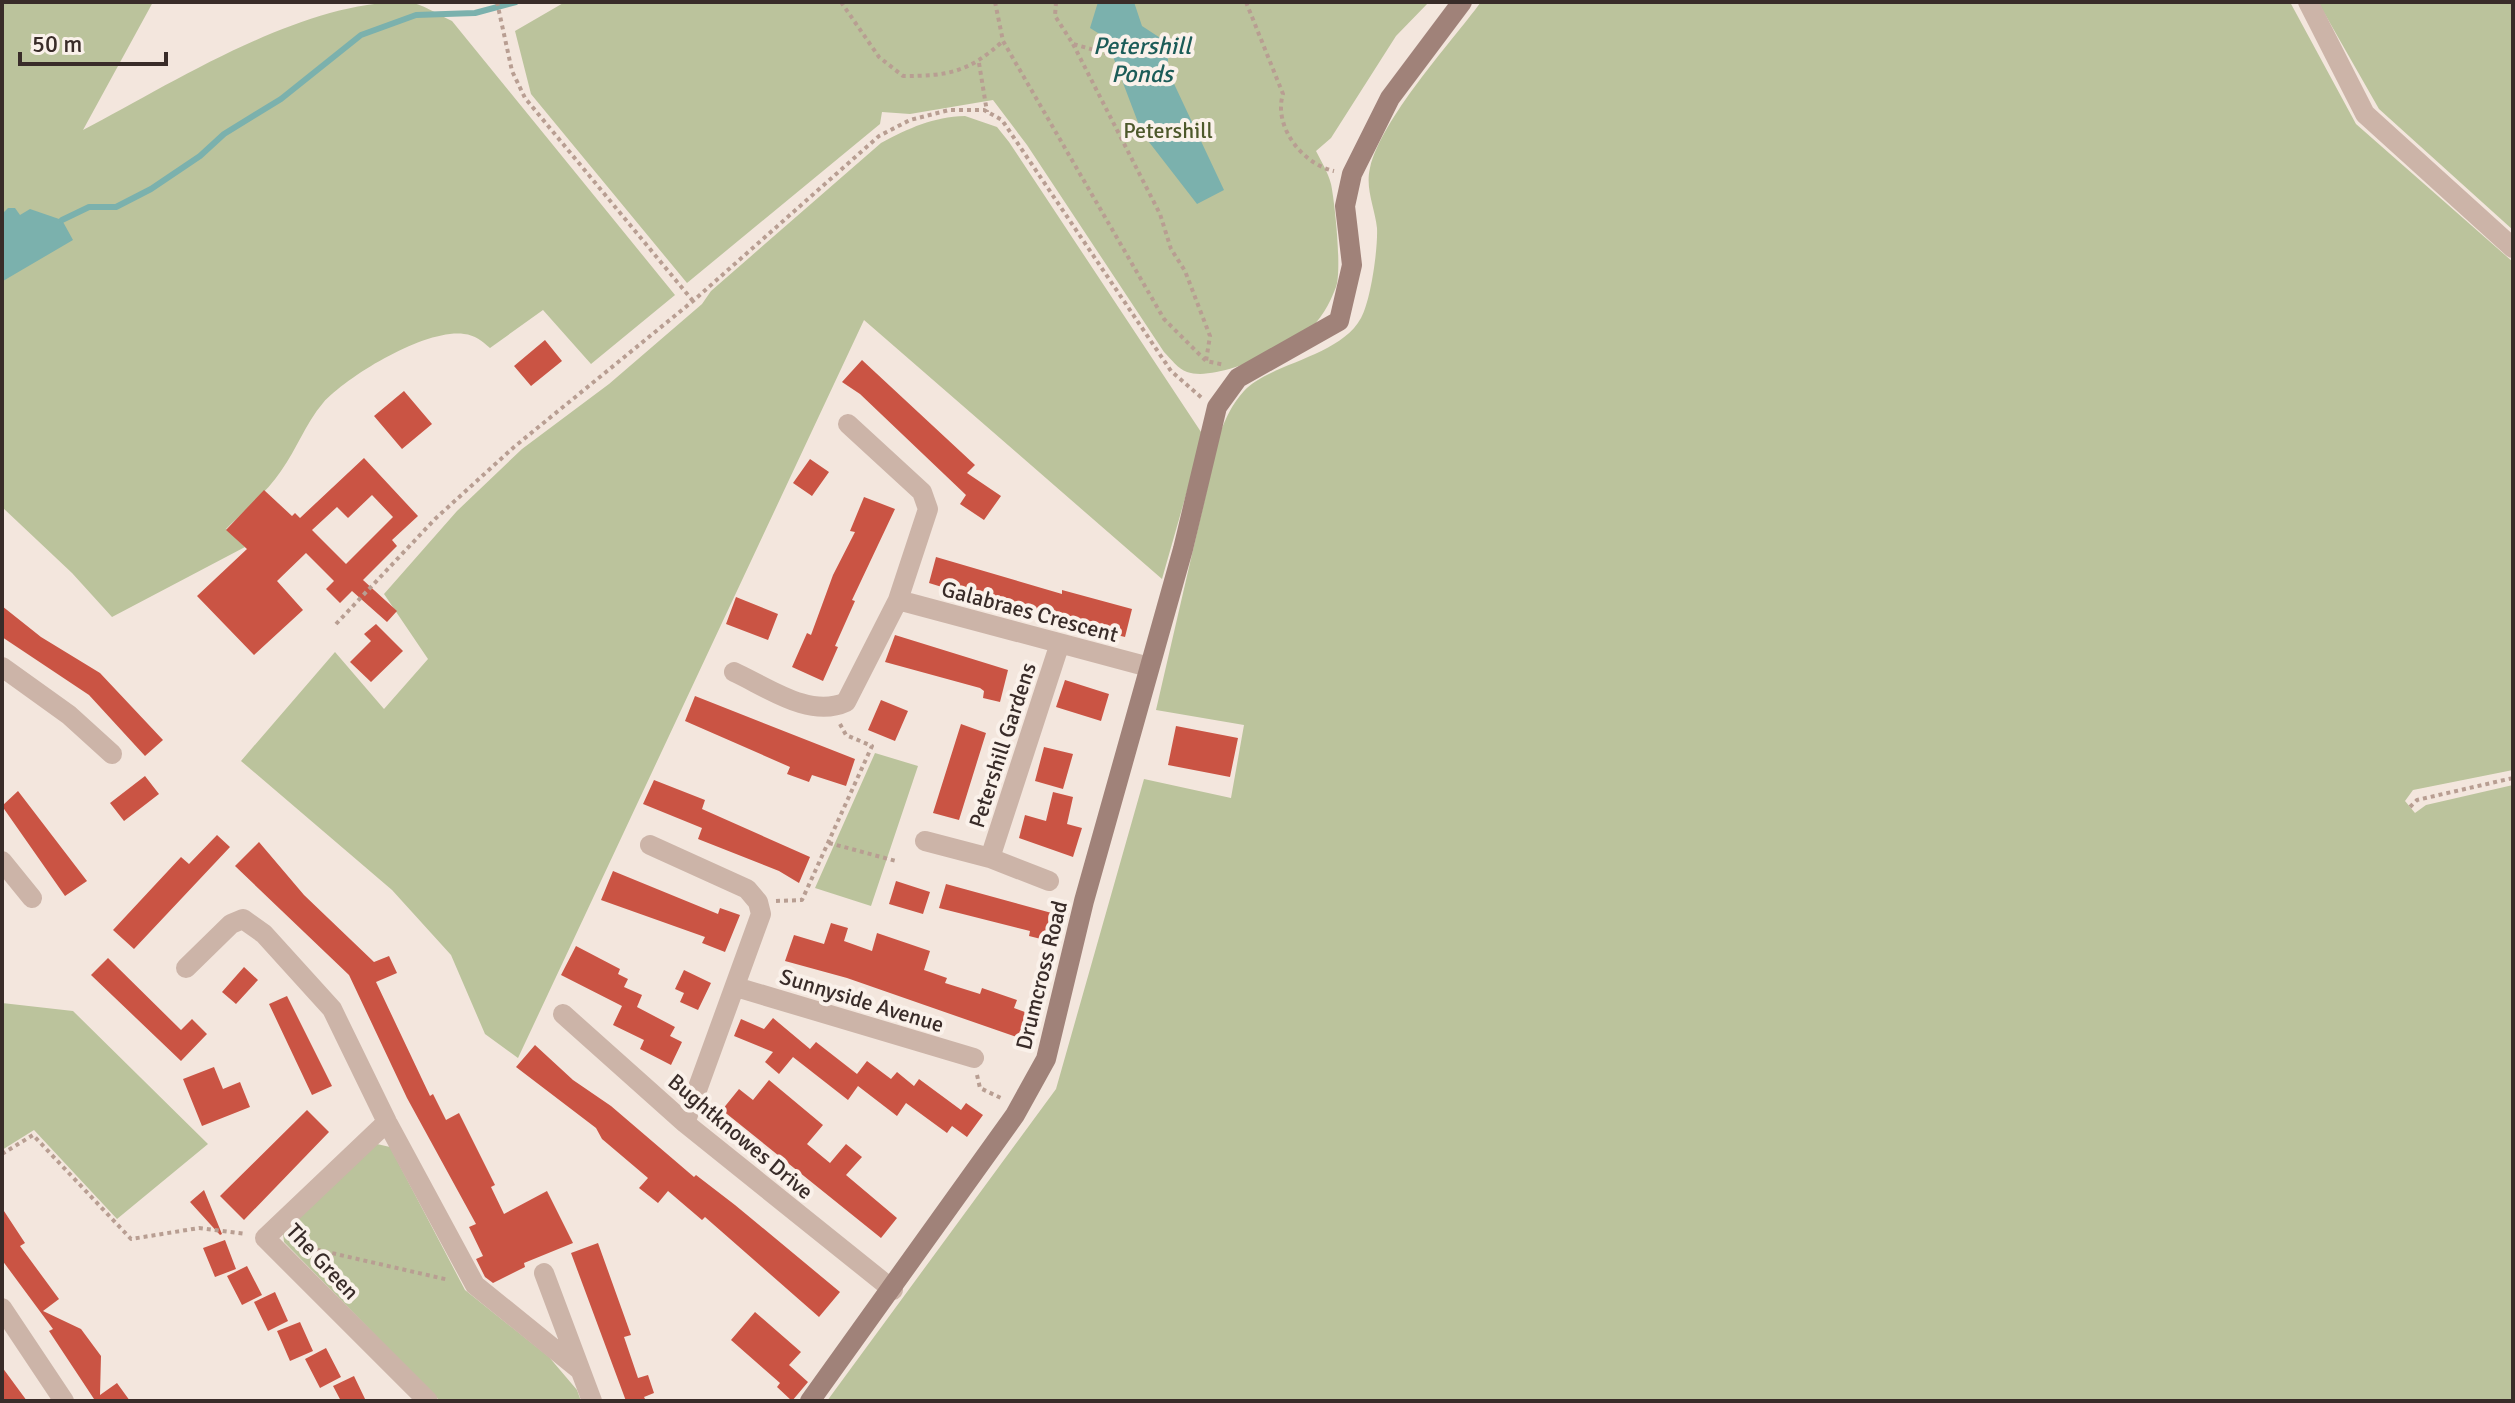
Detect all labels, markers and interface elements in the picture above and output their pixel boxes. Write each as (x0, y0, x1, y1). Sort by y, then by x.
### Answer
scale bar (20, 16, 166, 66)
text: 50 m (32, 29, 82, 59)
water label: Petershill Ponds (1093, 31, 1193, 89)
park label: Petershill (1123, 117, 1213, 144)
street label: Galabraes Crescent (939, 575, 1121, 648)
street label: Petershill Gardens (963, 659, 1042, 831)
street label: Drumcross Road (1010, 898, 1073, 1052)
street label: Sunnyside Avenue (777, 963, 947, 1038)
street label: Bughtknowes Drive (663, 1068, 819, 1205)
street label: The Green (281, 1218, 365, 1305)

